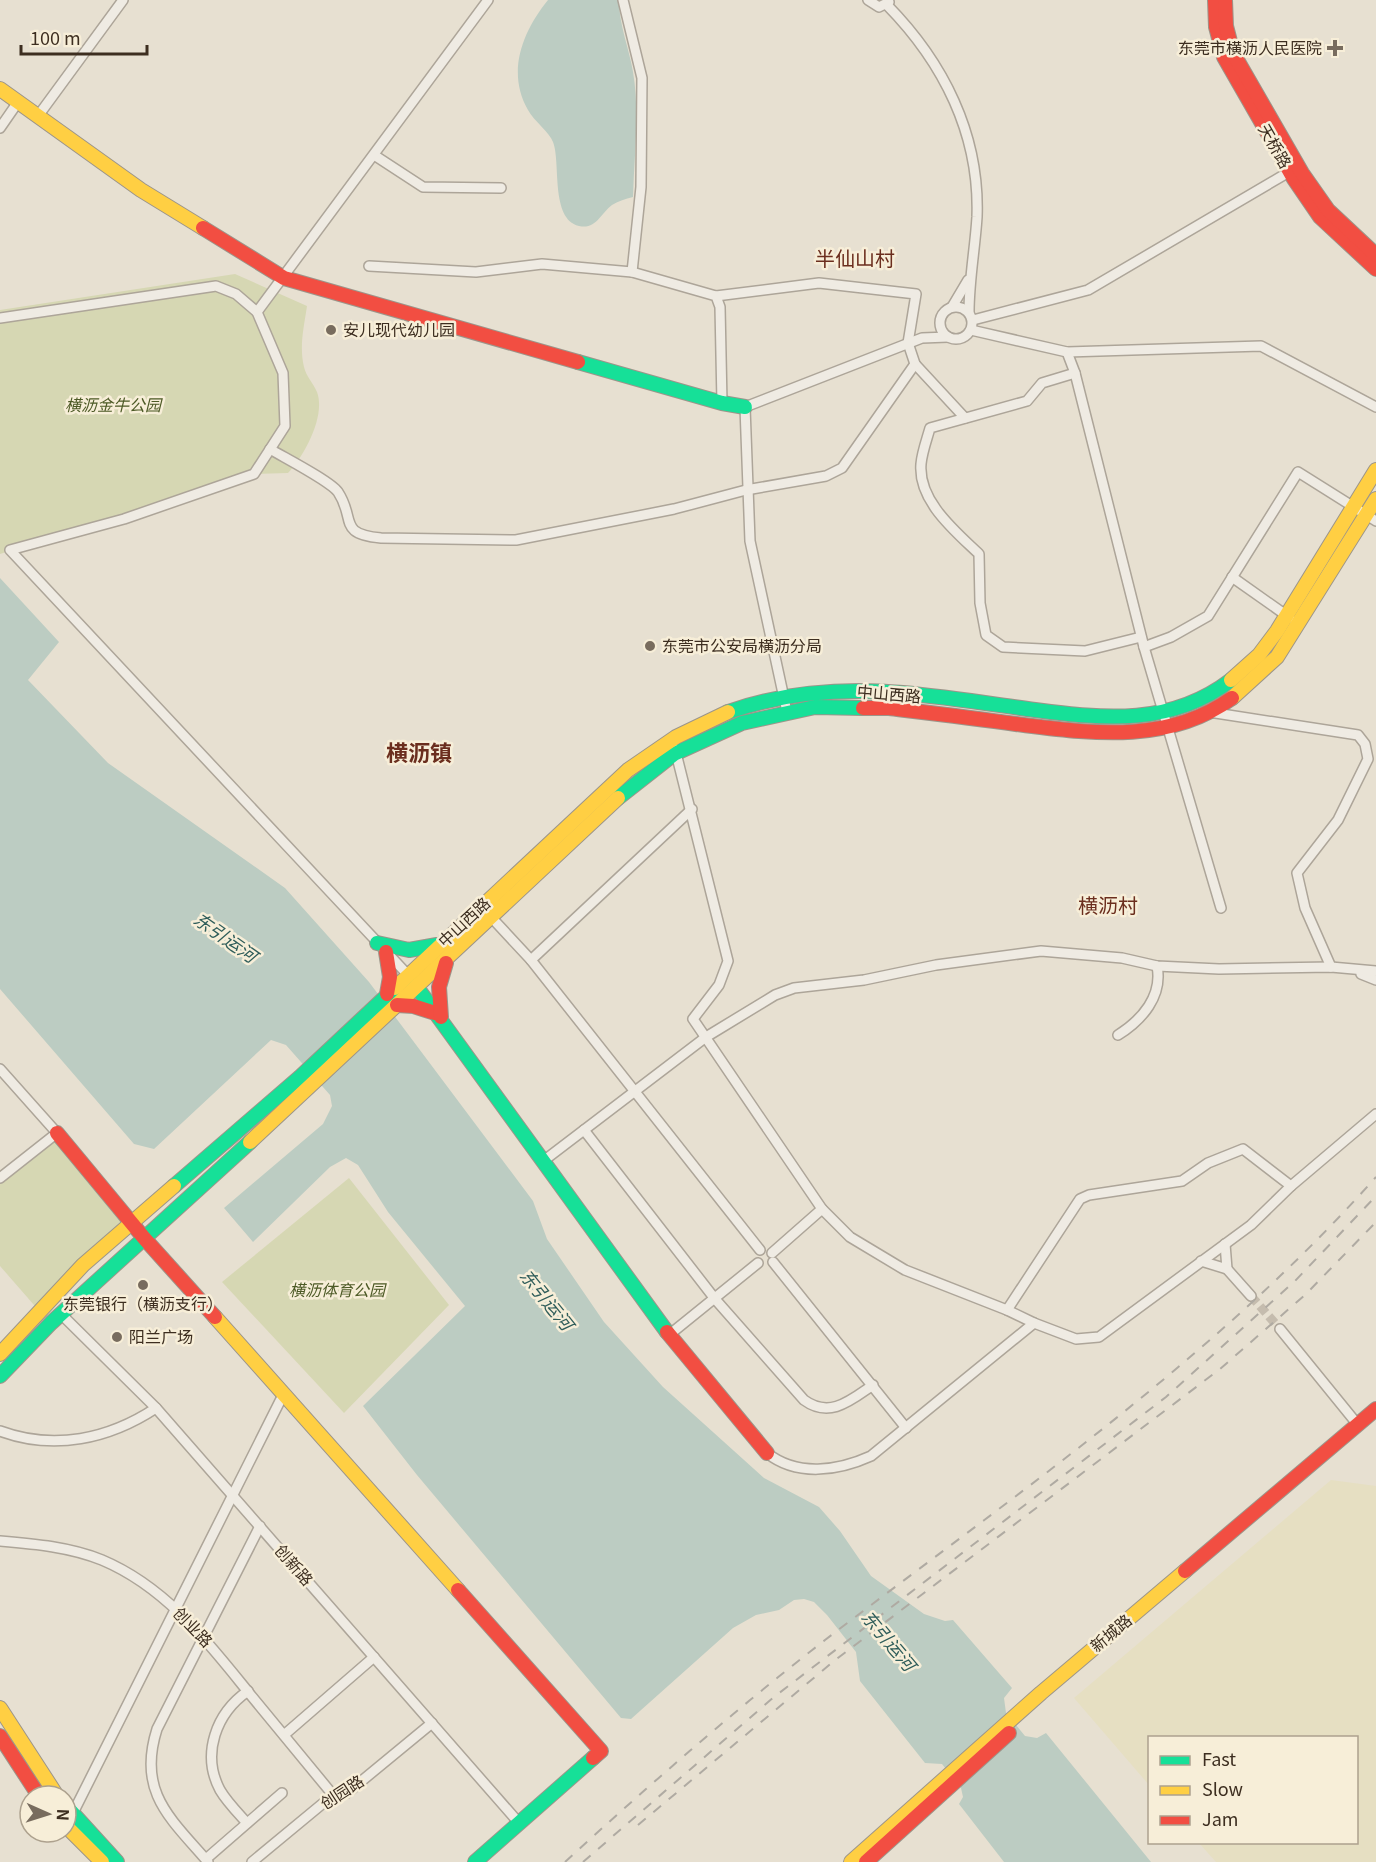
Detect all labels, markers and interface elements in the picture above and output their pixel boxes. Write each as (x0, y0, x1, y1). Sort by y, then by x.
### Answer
scale bar (21, 18, 147, 56)
text: 100 m (30, 24, 81, 50)
place label: 东莞市横沥人民医院 (1178, 35, 1322, 59)
marker: 东莞市横沥人民医院 (1326, 39, 1344, 57)
street label: 天桥路 (1253, 119, 1298, 172)
district label: 半仙山村 (815, 243, 895, 272)
place label: 安儿现代幼儿园 (343, 317, 455, 341)
marker: 安儿现代幼儿园 (324, 323, 338, 337)
park label: 横沥金牛公园 (65, 392, 163, 416)
place label: 东莞市公安局横沥分局 (662, 633, 822, 657)
marker: 东莞市公安局横沥分局 (643, 639, 657, 653)
street label: 中山西路 (856, 678, 922, 708)
district label: 横沥镇 (386, 735, 452, 767)
district label: 横沥村 (1078, 890, 1138, 919)
street label: 中山西路 (432, 891, 495, 952)
water label: 东引运河 (189, 905, 266, 969)
water label: 东引运河 (515, 1263, 582, 1337)
park label: 横沥体育公园 (289, 1277, 387, 1301)
marker: 东莞银行（横沥支行） (136, 1278, 150, 1292)
place label: 东莞银行（横沥支行） (63, 1291, 223, 1315)
place label: 阳兰广场 (129, 1324, 193, 1348)
marker: 阳兰广场 (110, 1330, 124, 1344)
street label: 创新路 (270, 1538, 320, 1590)
street label: 创业路 (168, 1601, 219, 1652)
water label: 东引运河 (856, 1604, 925, 1678)
street label: 新城路 (1084, 1608, 1136, 1657)
legend (1148, 1736, 1358, 1844)
text: Fast (1202, 1745, 1236, 1771)
street label: 创园路 (315, 1768, 368, 1814)
text: Slow (1202, 1775, 1243, 1801)
north arrow (18, 1784, 78, 1844)
text: Jam (1202, 1805, 1238, 1831)
text: N (52, 1808, 76, 1821)

